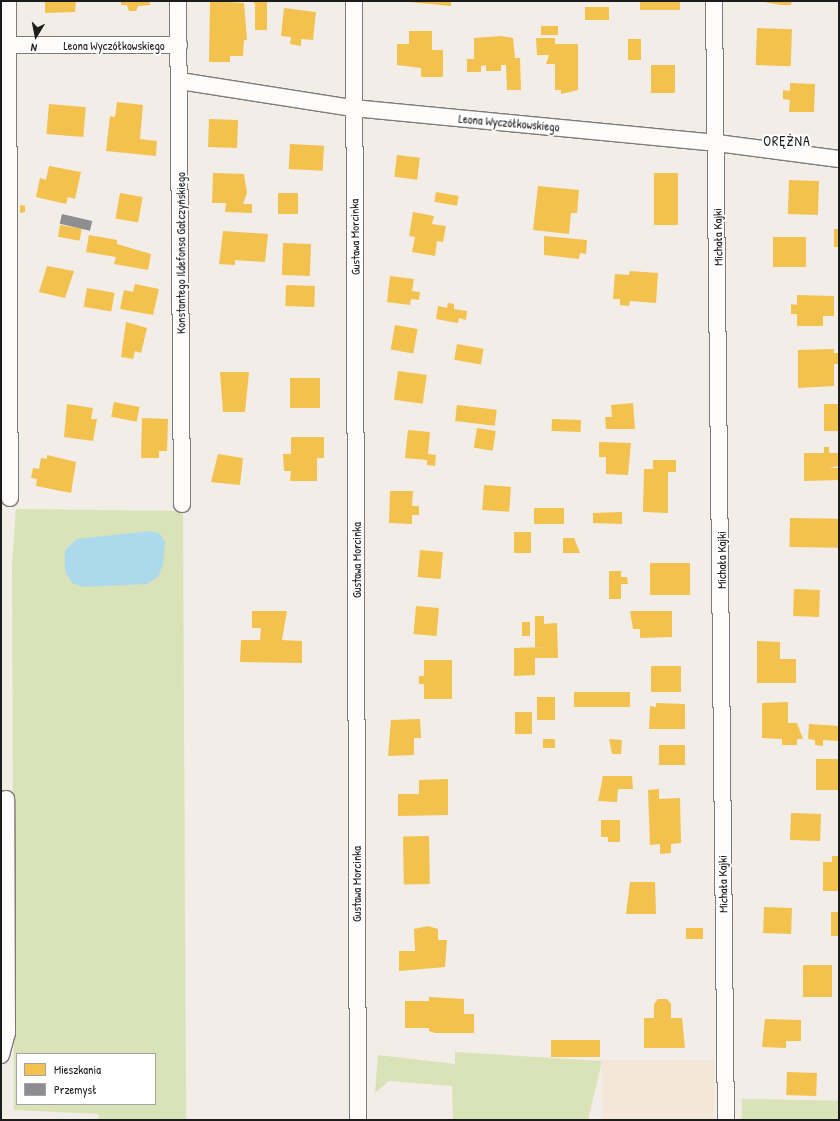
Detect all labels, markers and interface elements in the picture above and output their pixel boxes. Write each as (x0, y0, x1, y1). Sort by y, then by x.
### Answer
north arrow (16, 16, 56, 56)
street label: Leona Wyczółkowskiego (63, 39, 165, 53)
text: N (30, 40, 38, 55)
street label: Leona Wyczółkowskiego (458, 111, 560, 135)
district label: ORĘŻNA (763, 133, 811, 149)
street label: Konstantego Ildefonsa Gałczyńskiego (174, 172, 188, 334)
street label: Gustawa Morcinka (347, 199, 363, 275)
street label: Michała Kajki (710, 208, 726, 266)
street label: Gustawa Morcinka (350, 522, 364, 598)
street label: Michała Kajki (715, 531, 729, 589)
street label: Gustawa Morcinka (350, 846, 364, 922)
street label: Michała Kajki (715, 855, 731, 913)
legend (16, 1053, 156, 1105)
text: Mieszkania (54, 1061, 101, 1078)
text: Przemysł (54, 1081, 97, 1098)

